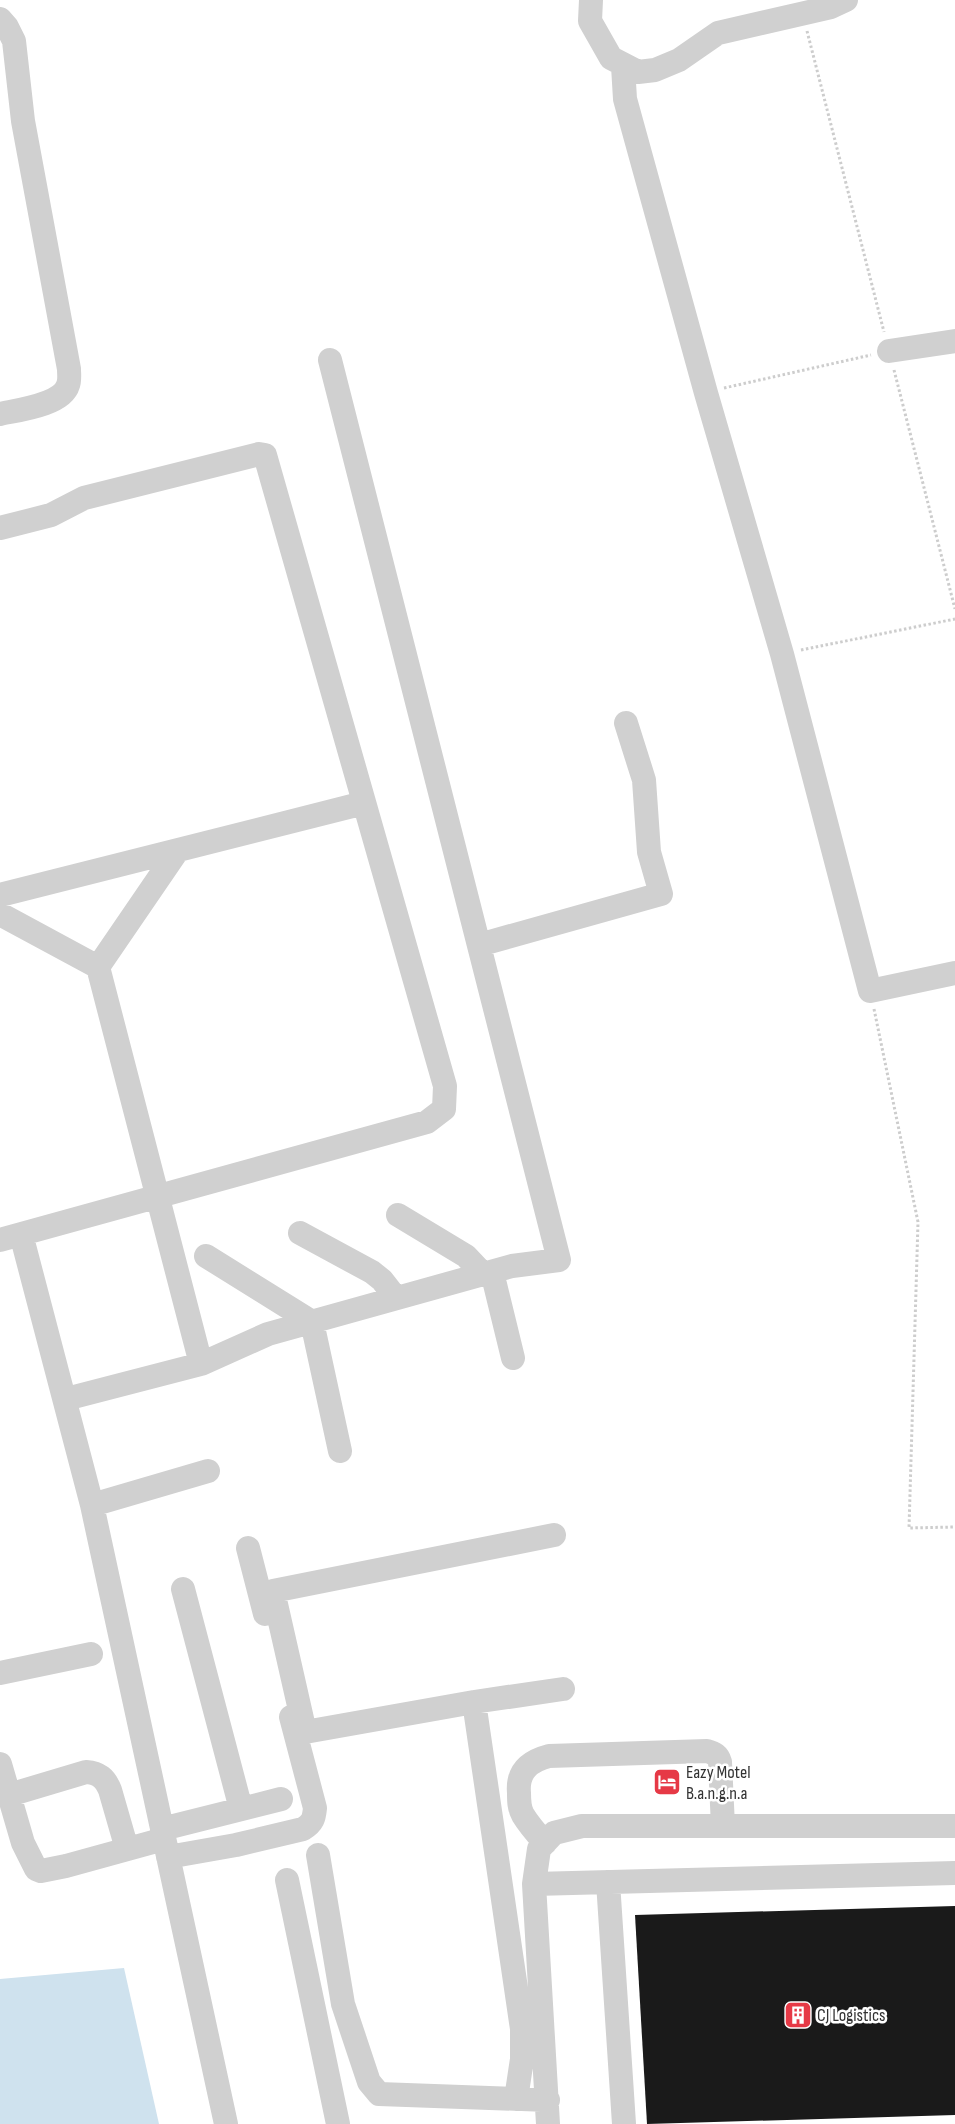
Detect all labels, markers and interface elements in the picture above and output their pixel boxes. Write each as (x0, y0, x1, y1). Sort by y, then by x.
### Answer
place label: Eazy Motel B.a.n.g.n.a (686, 1762, 751, 1804)
hotel icon: Eazy Motel B.a.n.g.n.a (652, 1767, 682, 1797)
building icon: CJ Logistics (783, 2000, 813, 2030)
place label: CJ Logistics (817, 2005, 886, 2026)

